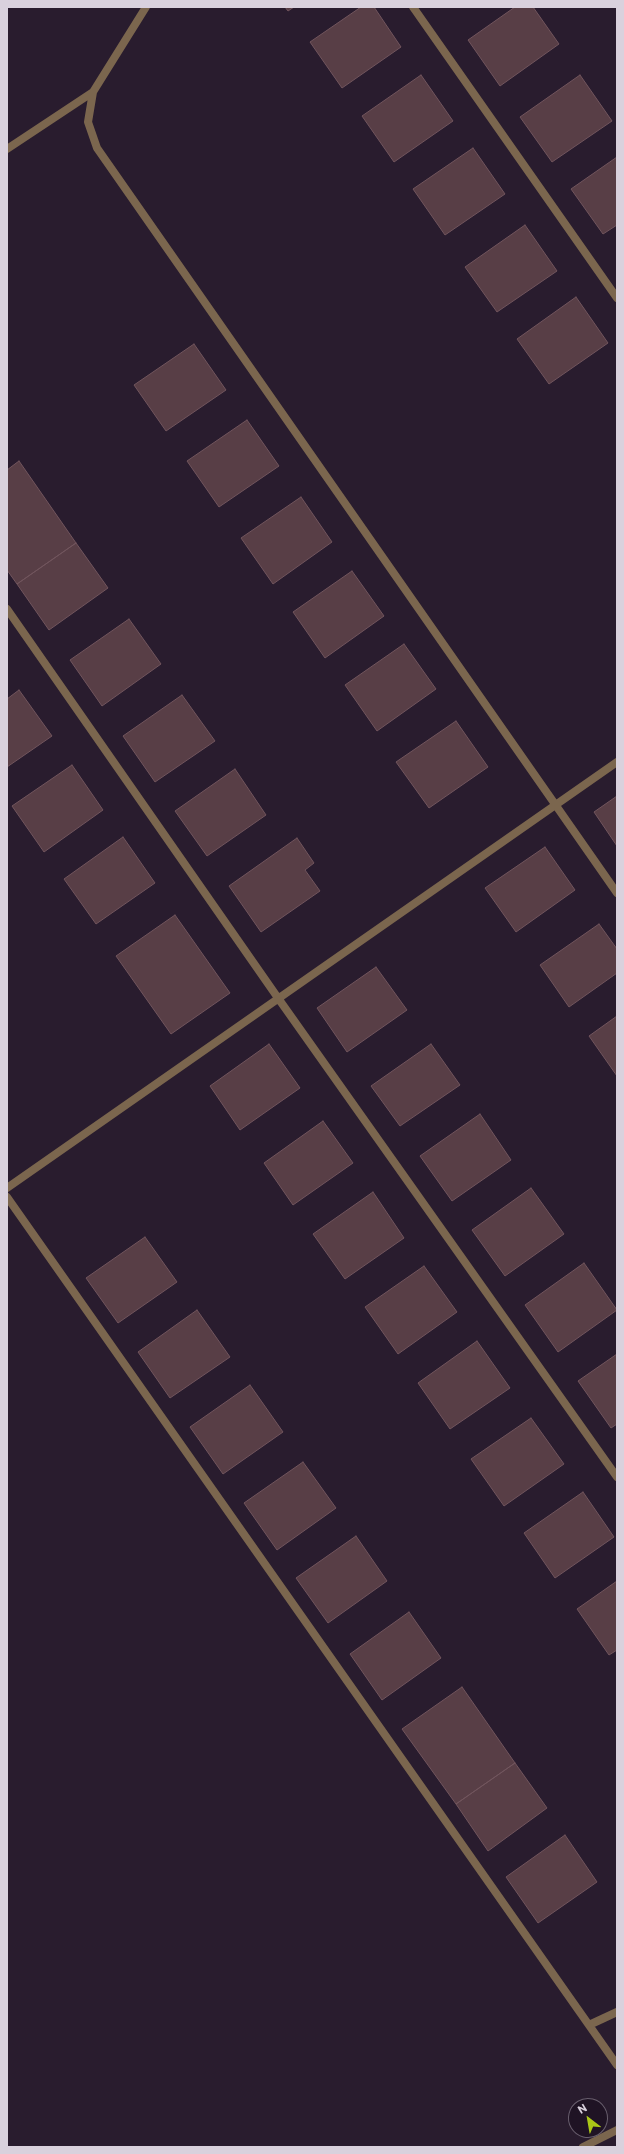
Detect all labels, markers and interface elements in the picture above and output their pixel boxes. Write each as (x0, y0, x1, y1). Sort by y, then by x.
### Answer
north arrow (568, 2098, 608, 2138)
text: N (575, 2100, 589, 2116)

